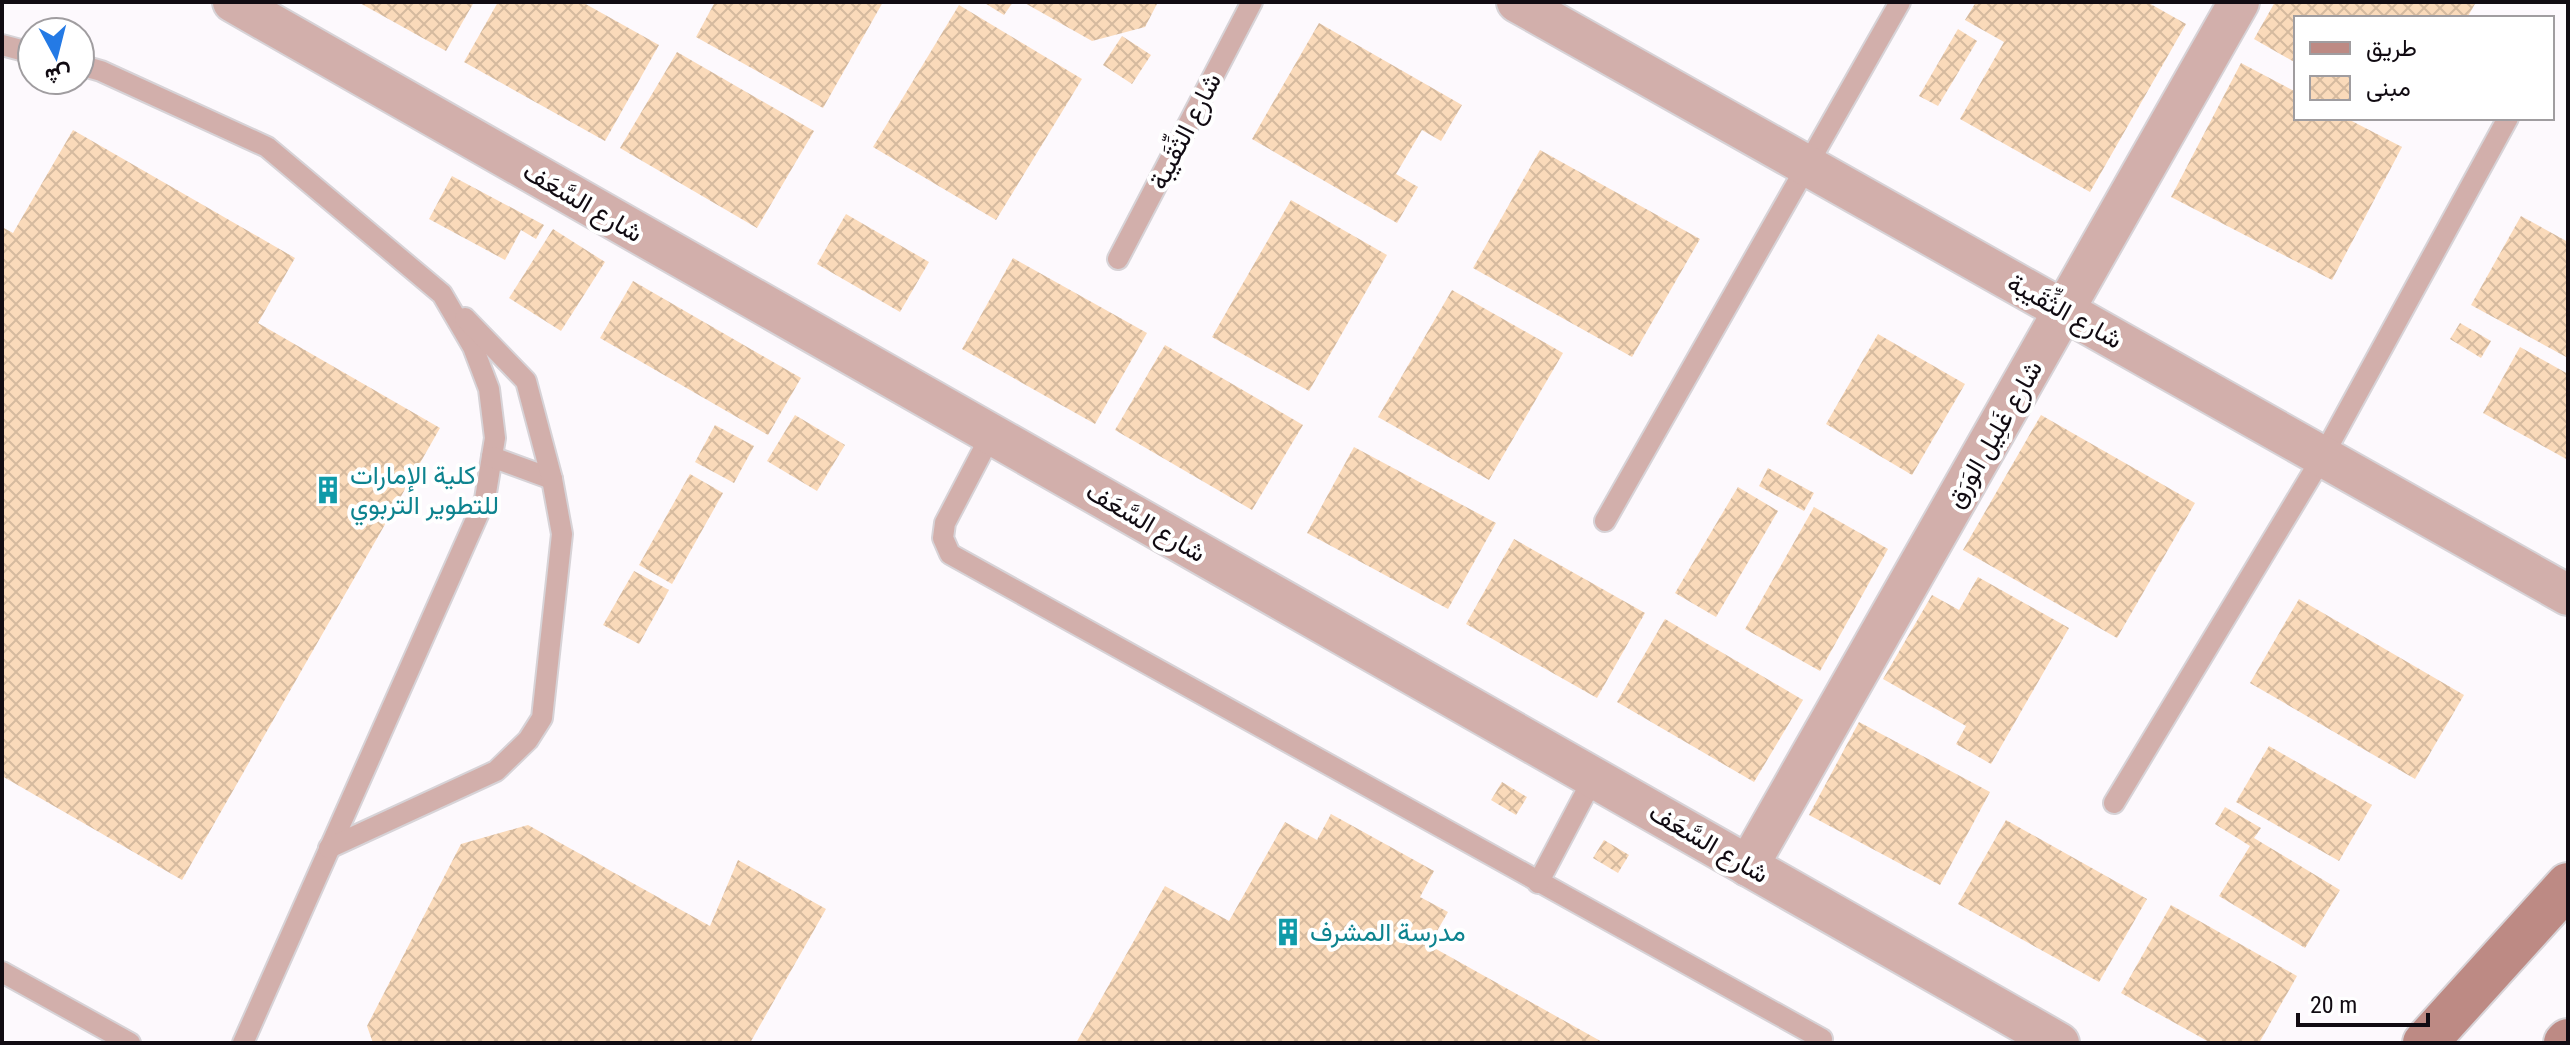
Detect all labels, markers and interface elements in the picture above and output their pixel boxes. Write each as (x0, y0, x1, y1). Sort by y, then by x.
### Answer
north arrow (16, 16, 96, 96)
legend (2294, 16, 2554, 120)
text: طريق (2366, 34, 2417, 63)
text: ش (44, 60, 73, 89)
street label: شارع الثِّقَيبة (1140, 67, 1230, 196)
text: مبنى (2366, 74, 2411, 102)
street label: شارع السَّعَف (517, 156, 648, 251)
street label: شارع الثِّقَيبة (2001, 265, 2129, 357)
street label: شارع غَلِيل الوَرَق (1940, 355, 2051, 514)
place label: كلية الإمارات للتطوير التربوي (350, 460, 499, 526)
building icon: كلية الإمارات للتطوير التربوي (313, 475, 343, 505)
street label: شارع السَّعَف (1080, 476, 1211, 571)
street label: شارع السَّعَف (1643, 797, 1774, 892)
building icon: مدرسة المشرف (1273, 917, 1303, 947)
place label: مدرسة المشرف (1310, 917, 1466, 948)
scale bar (2298, 977, 2428, 1027)
text: 20 m (2310, 991, 2357, 1019)

